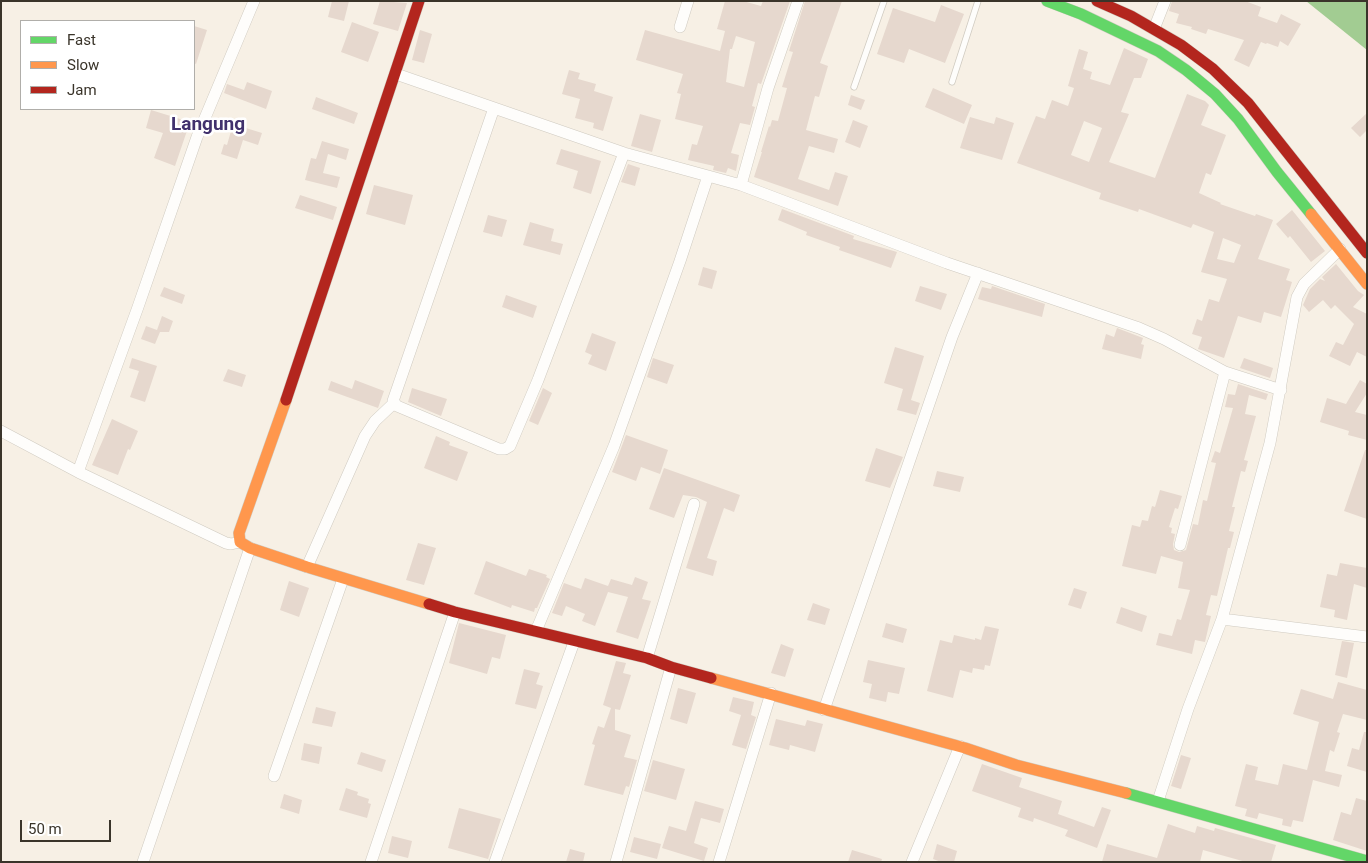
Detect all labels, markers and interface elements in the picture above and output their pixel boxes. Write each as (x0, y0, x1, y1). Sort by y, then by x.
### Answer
legend (20, 20, 195, 110)
text: Fast (67, 31, 96, 49)
text: Slow (67, 56, 99, 74)
text: Jam (67, 81, 97, 99)
district label: Langung (171, 114, 245, 136)
scale bar (22, 810, 114, 842)
text: 50 m (28, 820, 62, 838)

